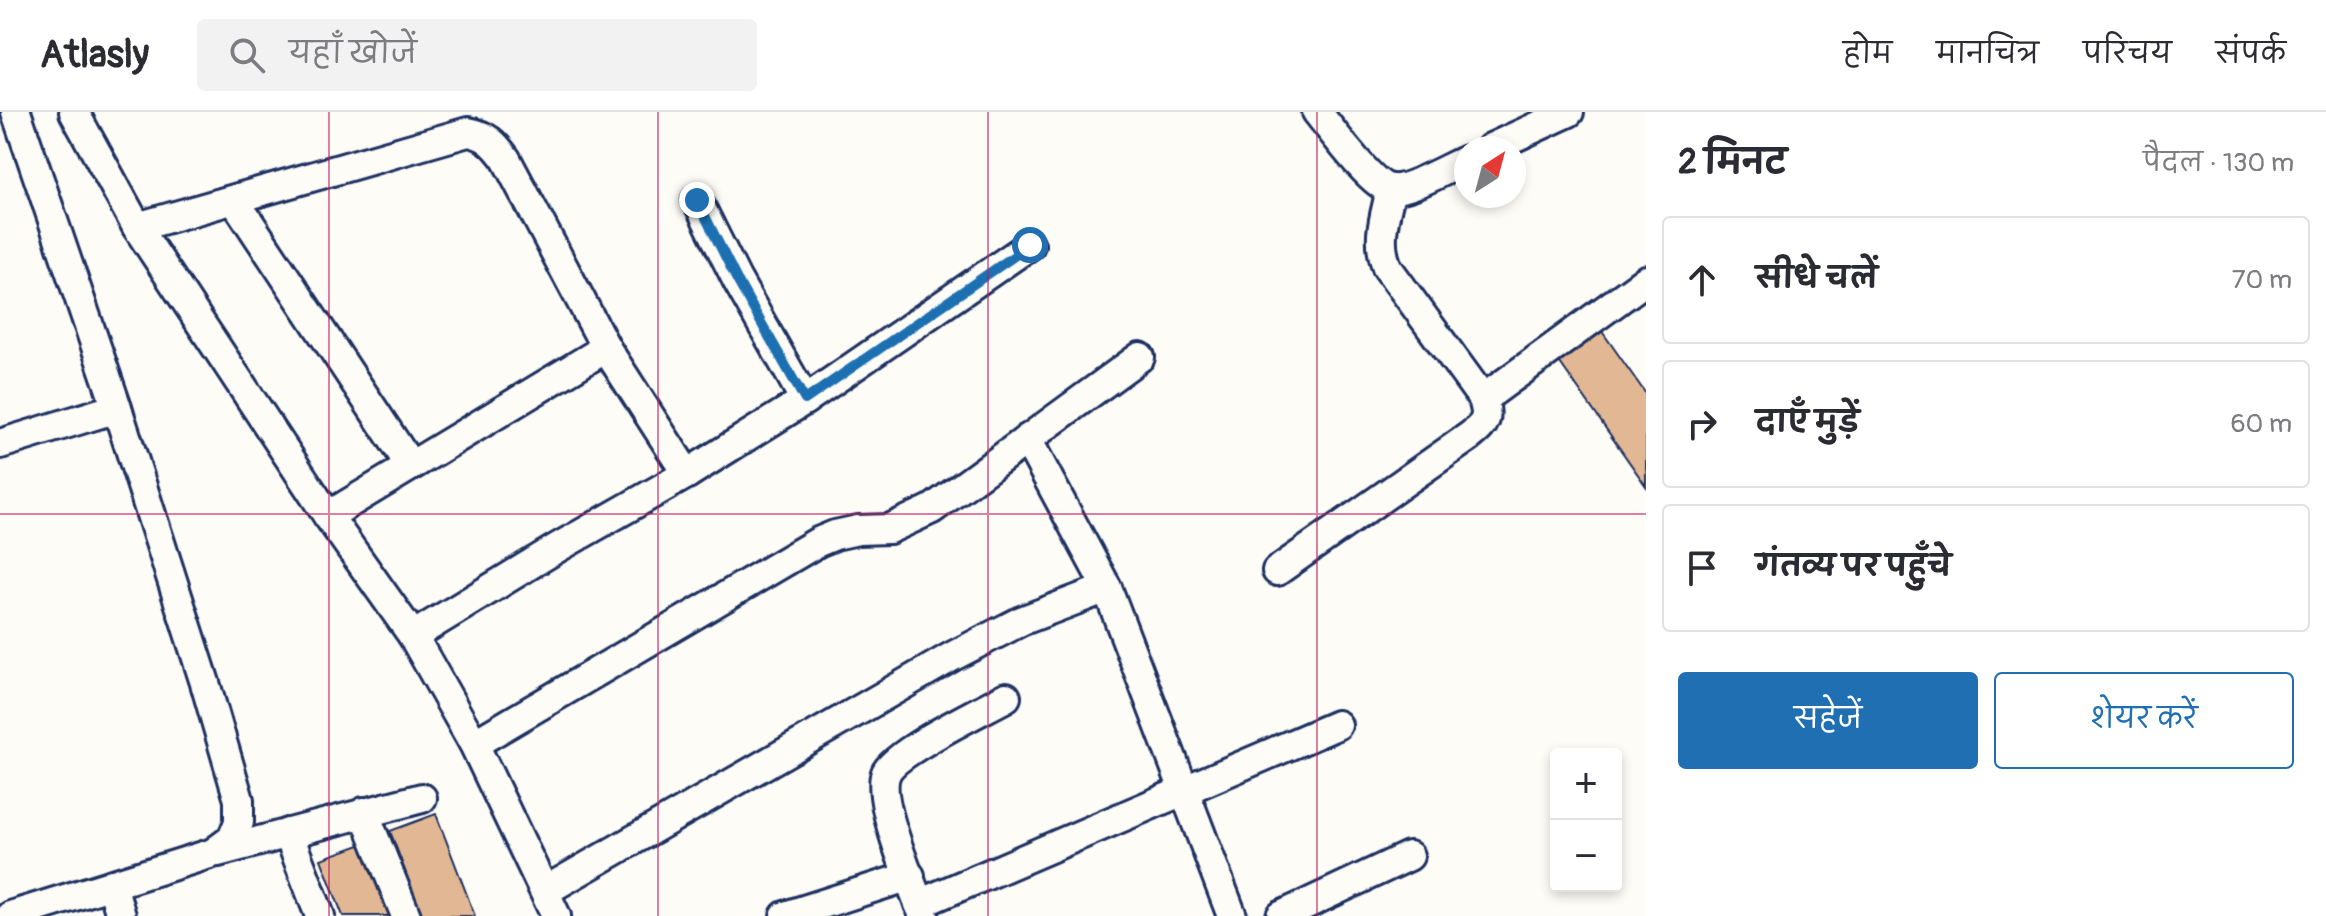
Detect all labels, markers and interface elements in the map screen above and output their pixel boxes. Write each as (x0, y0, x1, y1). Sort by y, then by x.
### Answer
search box (197, 19, 757, 91)
text: Atlasly (40, 31, 149, 79)
icon: search (225, 33, 269, 77)
text: यहाँ खोजें (289, 35, 417, 72)
text: होम (1843, 37, 1892, 72)
text: मानचित्र (1936, 37, 2039, 72)
text: परिचय (2083, 37, 2172, 72)
text: संपर्क (2216, 37, 2286, 72)
north arrow (1454, 136, 1526, 208)
text: 2 मिनट (1678, 141, 1787, 184)
text: पैदल · 130 m (2143, 147, 2294, 179)
route end (679, 182, 715, 218)
route start (1012, 227, 1048, 263)
icon: ahead (1680, 258, 1724, 302)
text: सीधे चलें (1756, 260, 1878, 297)
text: 70 m (2232, 264, 2292, 296)
icon: right (1680, 402, 1724, 446)
text: दाएँ मुड़ें (1756, 404, 1859, 441)
text: 60 m (2230, 408, 2292, 440)
icon: arrive (1680, 546, 1724, 590)
text: गंतव्य पर पहुँचे (1756, 548, 1951, 585)
button: सहेजें (1678, 672, 1978, 769)
button: शेयर करें (1994, 672, 2294, 769)
map controls (1550, 748, 1622, 892)
button: + (1550, 748, 1622, 820)
button: − (1550, 820, 1622, 892)

